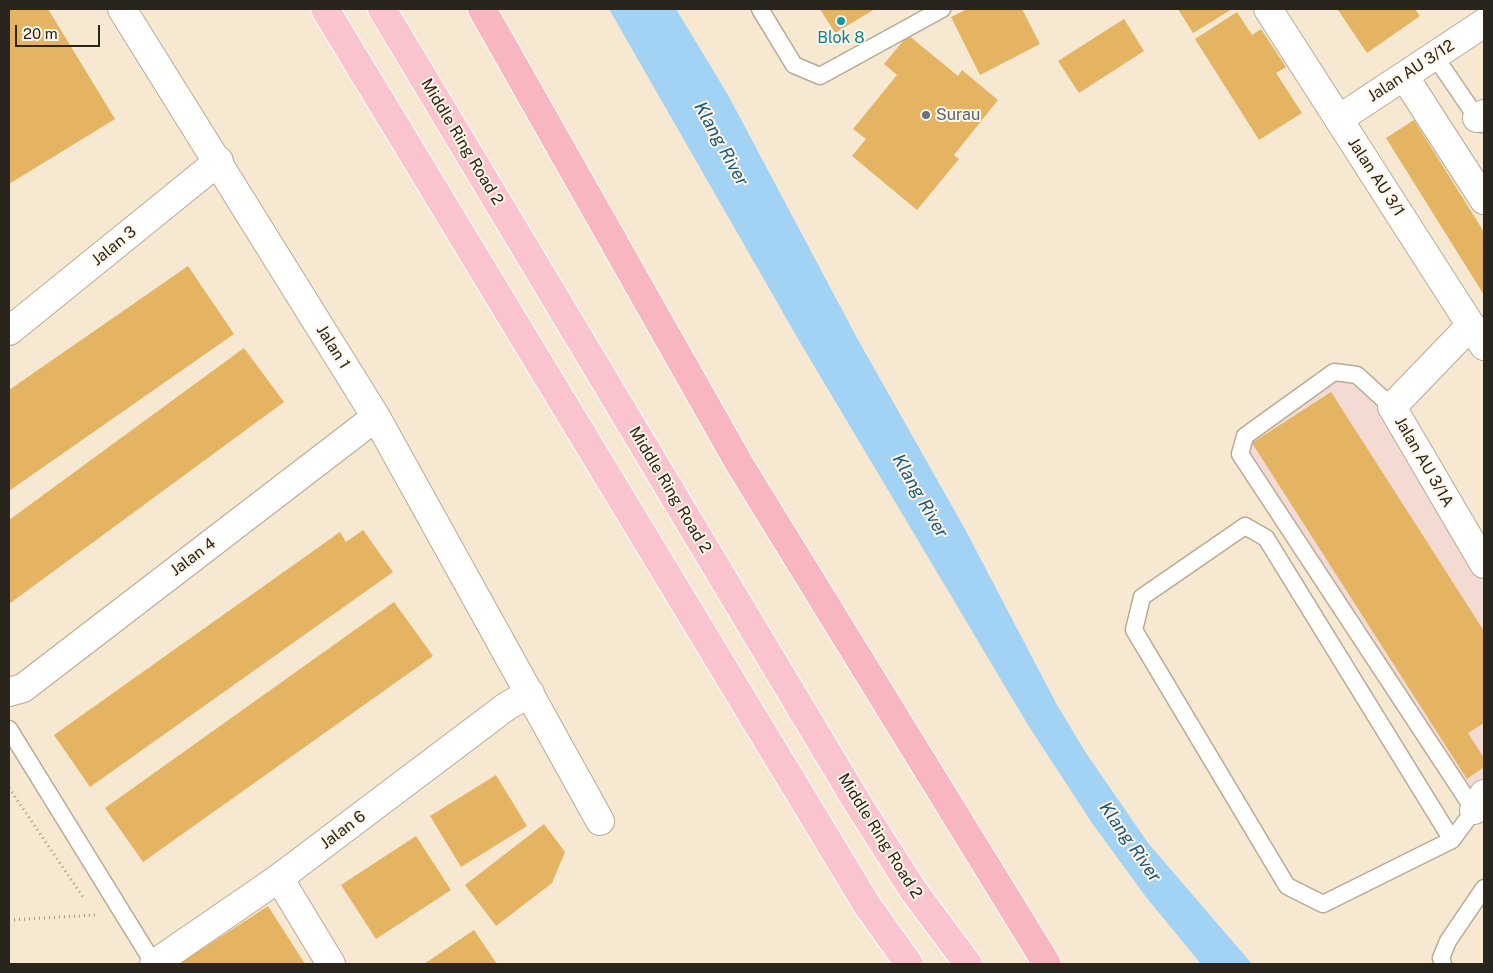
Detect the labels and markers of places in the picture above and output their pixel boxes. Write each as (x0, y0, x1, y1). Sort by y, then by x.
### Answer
marker: Blok 8 (835, 15, 847, 27)
place label: Blok 8 (817, 28, 865, 48)
place label: Surau (936, 105, 980, 125)
marker: Surau (920, 109, 932, 121)

